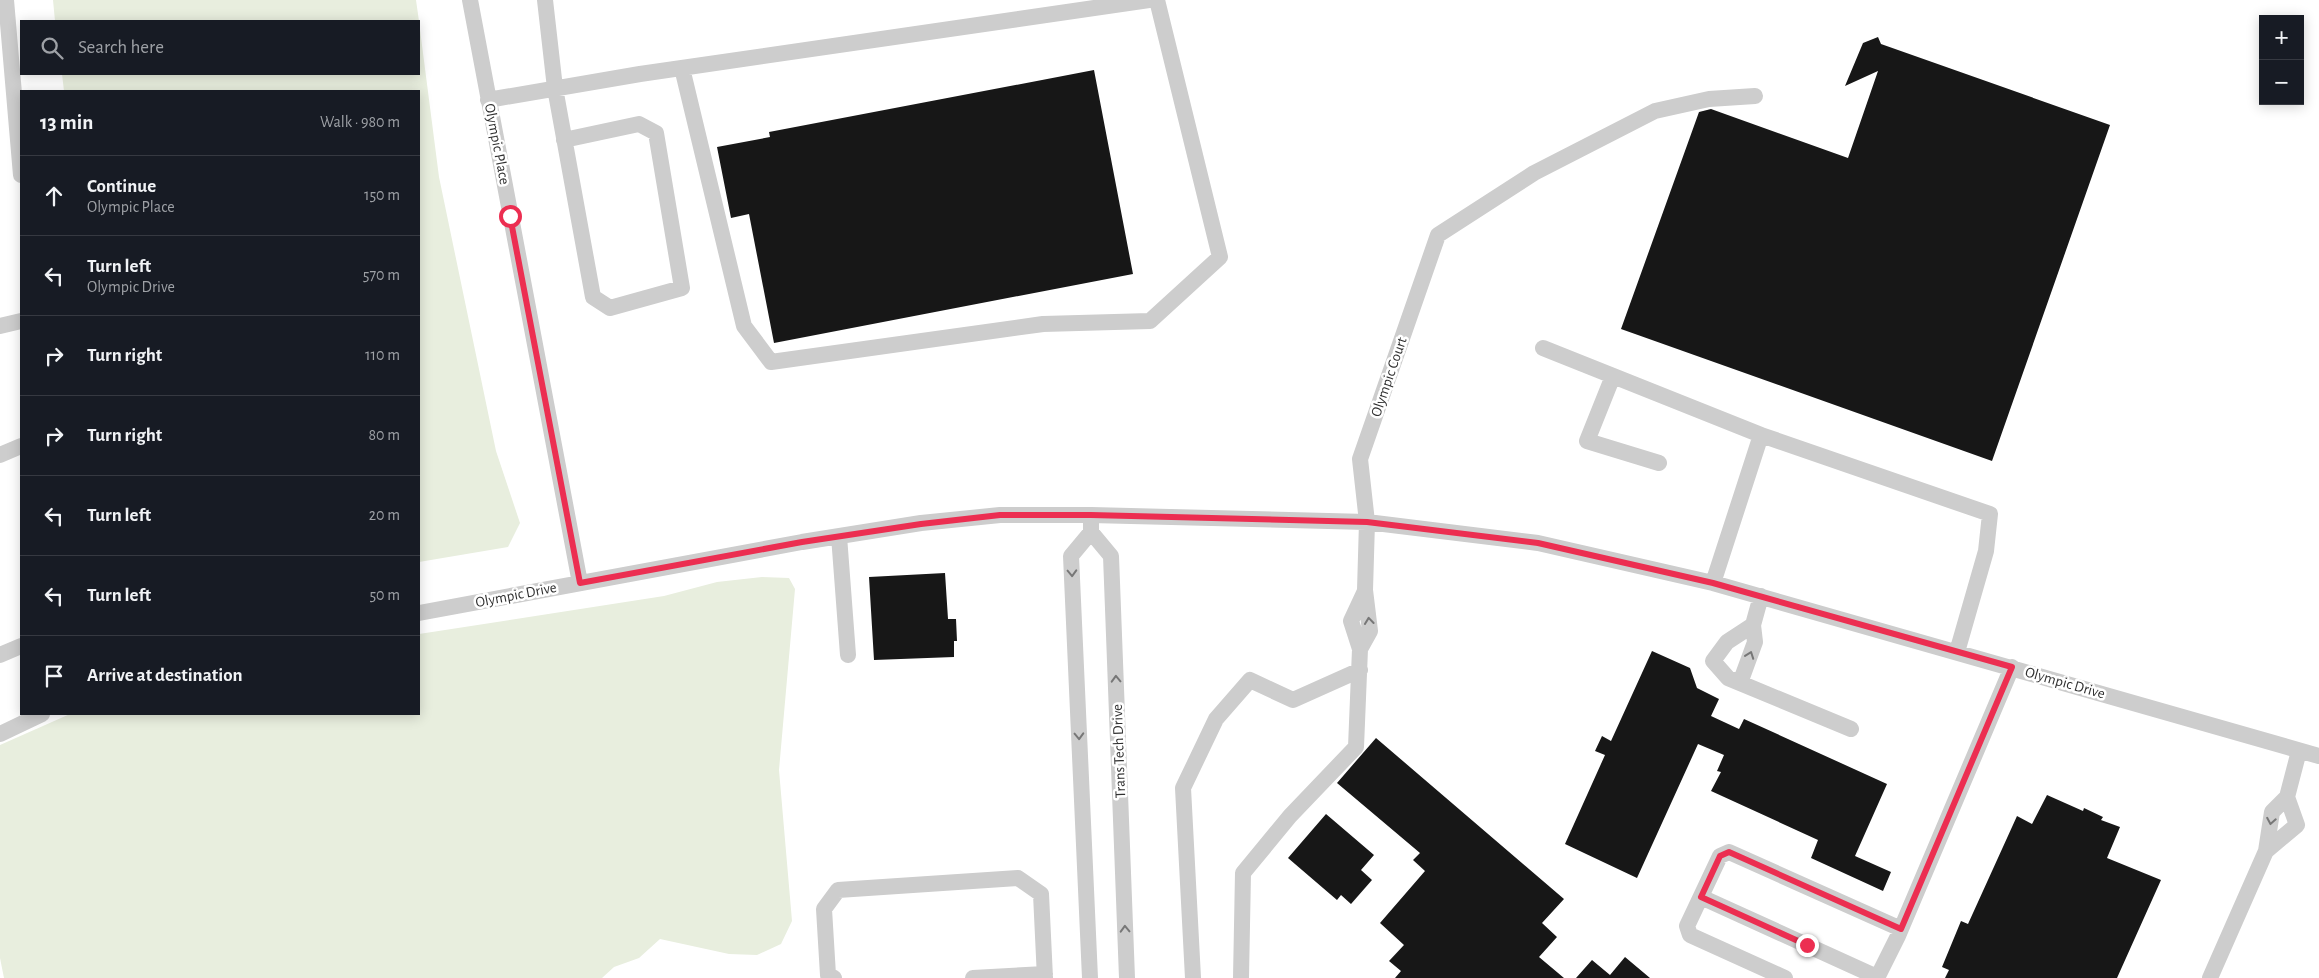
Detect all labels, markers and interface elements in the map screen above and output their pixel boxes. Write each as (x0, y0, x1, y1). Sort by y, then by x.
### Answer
map controls (2259, 15, 2304, 105)
button: + (2259, 15, 2304, 60)
search box (20, 20, 420, 75)
icon: search (38, 34, 66, 62)
text: Search here (78, 38, 164, 57)
button: − (2259, 60, 2304, 105)
street label: Olympic Place (482, 102, 512, 186)
text: 13 min (40, 112, 93, 133)
text: Walk · 980 m (320, 114, 400, 130)
text: Continue (87, 177, 156, 196)
icon: ahead (40, 182, 68, 210)
text: 150 m (364, 187, 400, 203)
text: Olympic Place (87, 199, 175, 215)
route start (499, 205, 522, 228)
text: Turn left (87, 257, 151, 276)
icon: left (40, 262, 68, 290)
text: 570 m (363, 267, 400, 283)
text: Olympic Drive (87, 279, 175, 295)
street label: Olympic Court (1368, 335, 1410, 419)
icon: right (40, 342, 68, 370)
text: Turn right (87, 346, 162, 365)
text: 110 m (365, 347, 400, 363)
icon: right (40, 422, 68, 450)
text: Turn right (87, 426, 162, 445)
text: 80 m (369, 427, 400, 443)
icon: left (40, 502, 68, 530)
text: Turn left (87, 506, 151, 525)
text: 20 m (369, 507, 400, 523)
one-way arrow (1067, 570, 1077, 578)
street label: Olympic Drive (474, 580, 558, 610)
icon: left (40, 582, 68, 610)
text: Turn left (87, 586, 151, 605)
text: 50 m (369, 587, 400, 603)
one-way arrow (1364, 617, 1375, 625)
one-way arrow (1744, 651, 1754, 659)
icon: arrive (40, 662, 68, 690)
street label: Olympic Drive (2023, 664, 2107, 702)
text: Arrive at destination (87, 666, 243, 685)
one-way arrow (1111, 675, 1121, 683)
street label: Trans Tech Drive (1110, 704, 1128, 798)
one-way arrow (1074, 732, 1084, 740)
one-way arrow (2266, 816, 2276, 825)
one-way arrow (1120, 925, 1131, 933)
route end (1796, 934, 1819, 957)

